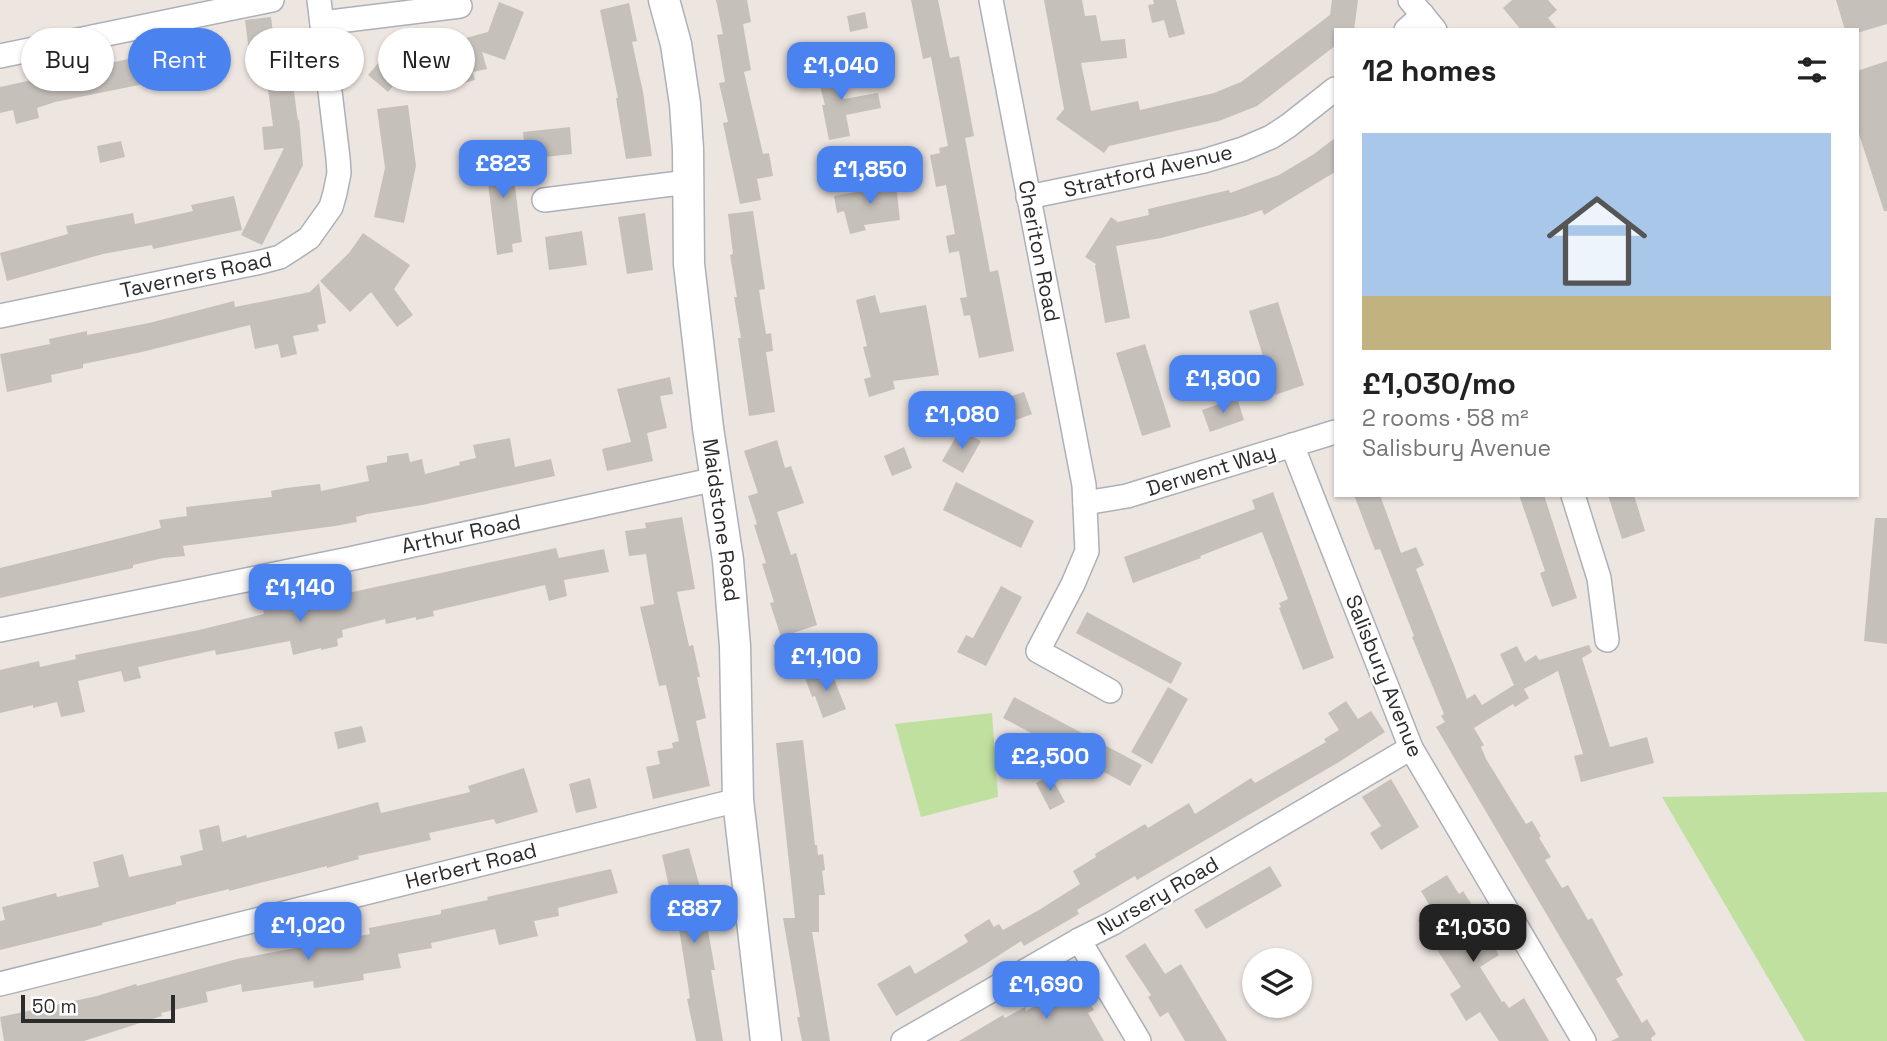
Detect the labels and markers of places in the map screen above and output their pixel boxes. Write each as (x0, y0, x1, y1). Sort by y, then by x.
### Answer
pin: £1,040 (784, 42, 898, 102)
pin: £823 (462, 140, 544, 200)
pin: £1,850 (813, 146, 927, 206)
pin: £1,800 (1166, 356, 1280, 415)
pin: £1,080 (905, 392, 1019, 451)
pin: £1,140 (243, 564, 357, 624)
pin: £1,100 (769, 634, 883, 693)
pin: £2,500 (993, 734, 1107, 793)
pin: £887 (653, 886, 735, 945)
pin: £1,020 (251, 902, 365, 962)
pin: £1,030 (1416, 904, 1530, 964)
pin: £1,690 (989, 962, 1103, 1021)

